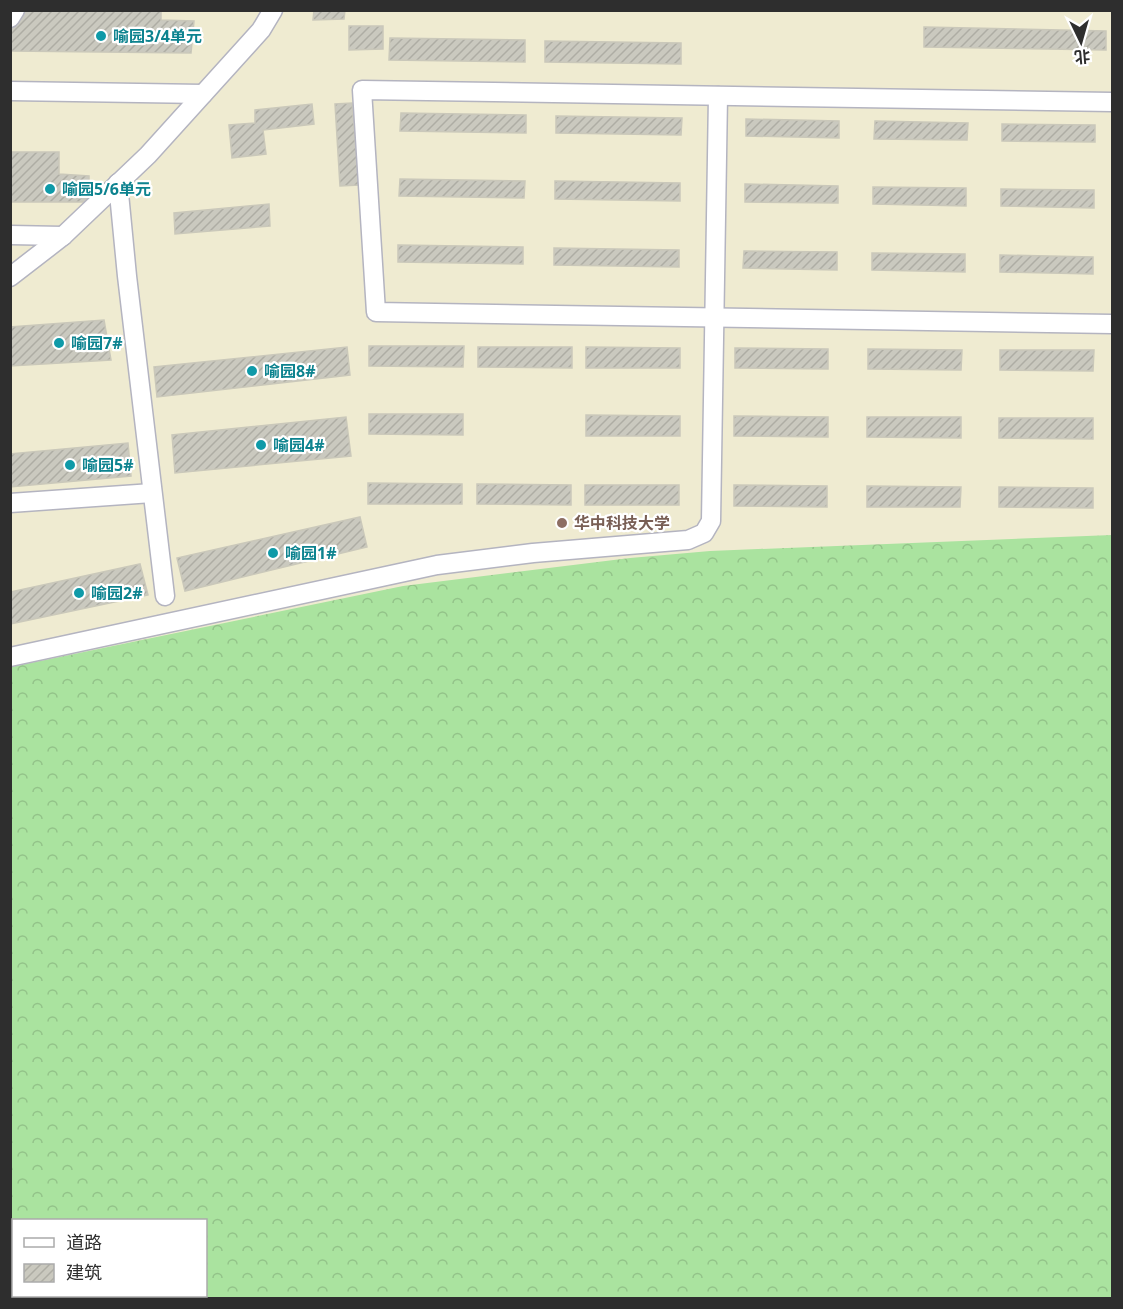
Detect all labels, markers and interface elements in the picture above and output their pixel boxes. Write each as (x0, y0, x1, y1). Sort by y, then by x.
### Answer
north arrow (1051, 12, 1111, 72)
place label: 喻园3/4单元 (113, 25, 202, 47)
marker: 喻园3/4单元 (94, 29, 108, 43)
text: 北 (1073, 45, 1091, 69)
place label: 喻园5/6单元 (62, 178, 151, 200)
marker: 喻园5/6单元 (43, 182, 57, 196)
place label: 喻园7# (71, 332, 123, 354)
marker: 喻园7# (52, 336, 66, 350)
place label: 喻园8# (264, 360, 316, 382)
marker: 喻园8# (245, 364, 259, 378)
place label: 喻园4# (273, 434, 325, 456)
marker: 喻园4# (254, 438, 268, 452)
place label: 喻园5# (82, 454, 134, 476)
marker: 喻园5# (63, 458, 77, 472)
place label: 华中科技大学 (574, 512, 670, 534)
marker: 华中科技大学 (555, 516, 569, 530)
place label: 喻园1# (285, 542, 337, 564)
marker: 喻园1# (266, 546, 280, 560)
place label: 喻园2# (91, 582, 143, 604)
marker: 喻园2# (72, 586, 86, 600)
legend (12, 1219, 207, 1297)
text: 道路 (66, 1230, 102, 1254)
text: 建筑 (66, 1260, 102, 1284)

